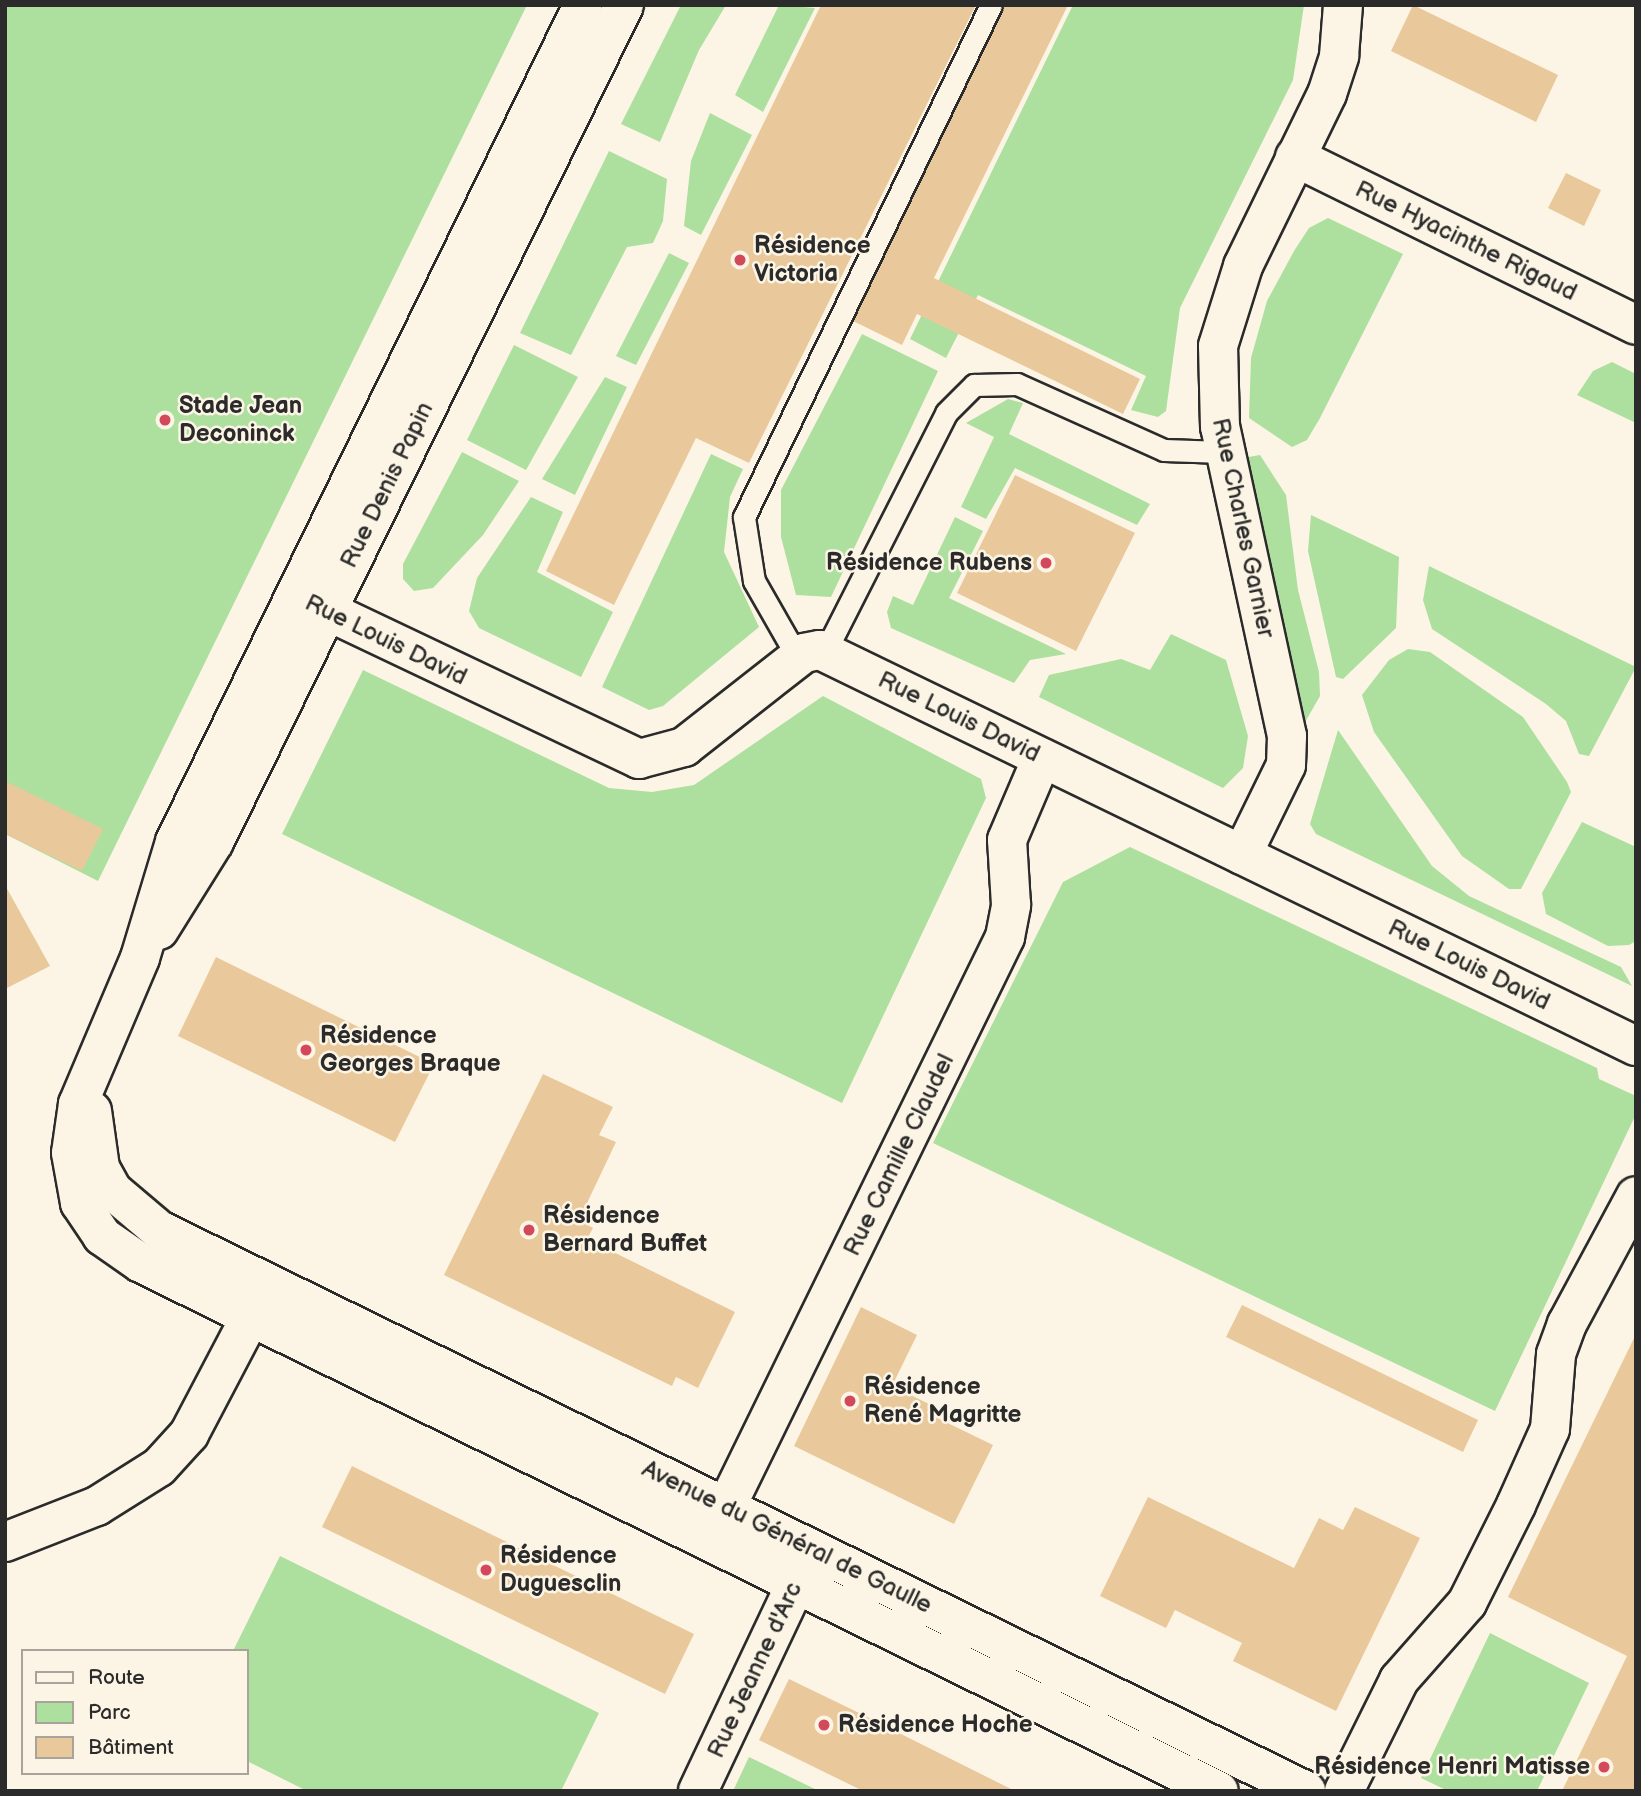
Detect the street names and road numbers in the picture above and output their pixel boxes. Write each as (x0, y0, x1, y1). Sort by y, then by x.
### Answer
street label: Rue Hyacinthe Rigaud (1350, 175, 1582, 307)
street label: Rue Denis Papin (334, 397, 440, 573)
street label: Rue Charles Garnier (1206, 416, 1280, 640)
street label: Rue Louis David (300, 588, 472, 692)
street label: Rue Louis David (873, 665, 1045, 769)
street label: Rue Louis David (1383, 913, 1555, 1017)
street label: Rue Camille Claudel (838, 1049, 960, 1261)
street label: Avenue du Général de Gaulle (637, 1454, 937, 1620)
street label: Rue Jeanne d'Arc (701, 1577, 809, 1763)

